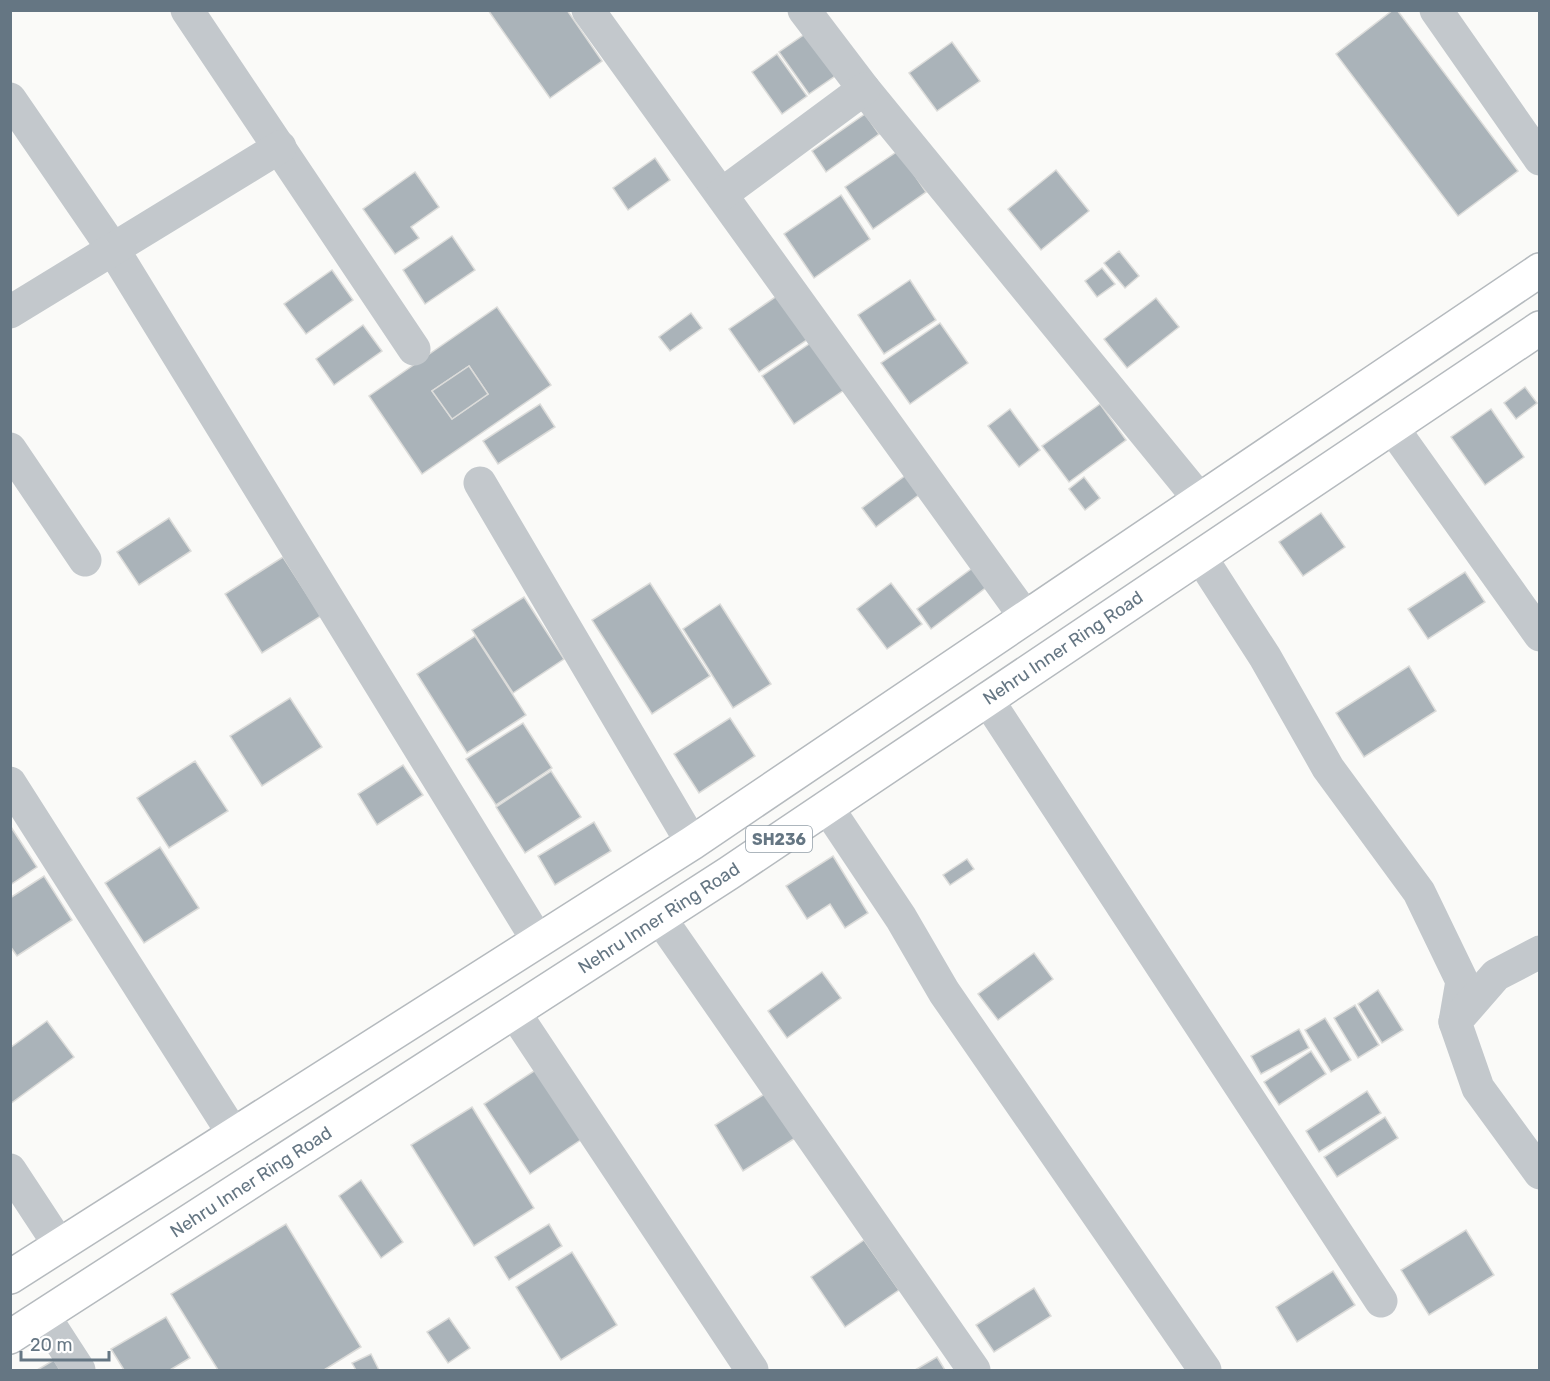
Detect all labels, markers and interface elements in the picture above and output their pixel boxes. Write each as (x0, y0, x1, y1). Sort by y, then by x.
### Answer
street label: Nehru Inner Ring Road (979, 586, 1147, 710)
road number: SH236 (746, 826, 812, 852)
street label: Nehru Inner Ring Road (574, 858, 744, 978)
street label: Nehru Inner Ring Road (166, 1122, 336, 1242)
scale bar (21, 1324, 110, 1362)
text: 20 m (30, 1334, 72, 1356)

